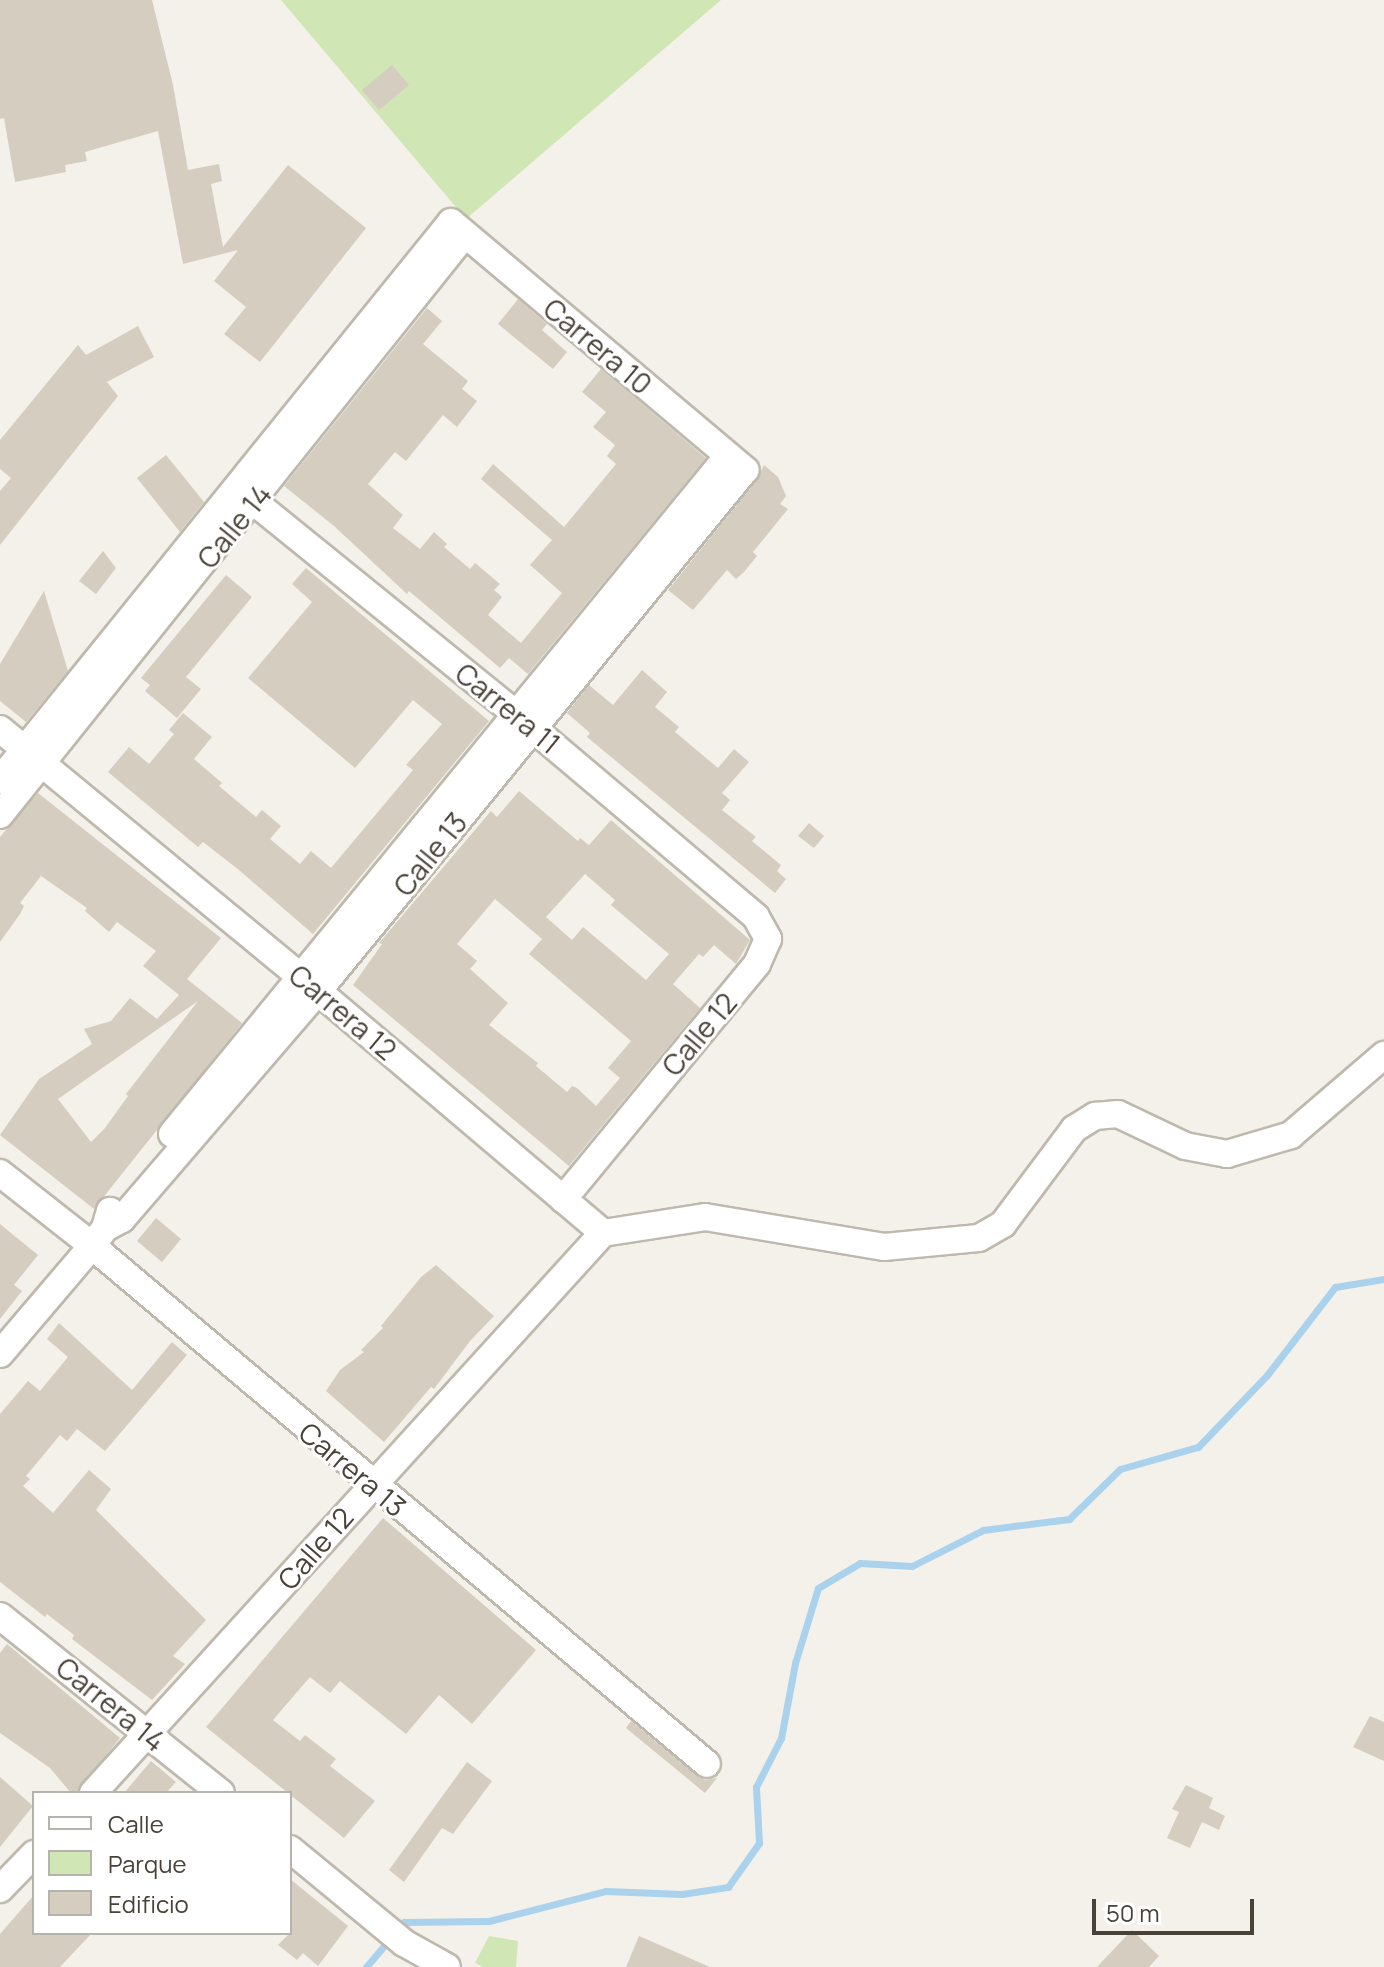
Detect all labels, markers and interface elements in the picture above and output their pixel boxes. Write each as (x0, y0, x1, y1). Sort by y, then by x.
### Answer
street label: Carrera 10 (537, 291, 659, 401)
street label: Calle 14 (190, 477, 278, 575)
street label: Carrera 11 (449, 656, 567, 760)
street label: Calle 13 (386, 806, 474, 902)
street label: Carrera 12 (283, 958, 403, 1066)
street label: Calle 12 (655, 986, 743, 1082)
street label: Carrera 13 (293, 1415, 413, 1523)
street label: Calle 12 (270, 1500, 360, 1596)
street label: Carrera 14 (50, 1650, 172, 1758)
legend (32, 1791, 292, 1935)
text: Calle (108, 1807, 164, 1840)
text: Parque (108, 1847, 186, 1880)
scale bar (1096, 1883, 1258, 1933)
text: Edificio (108, 1887, 189, 1920)
text: 50 m (1106, 1896, 1160, 1929)

